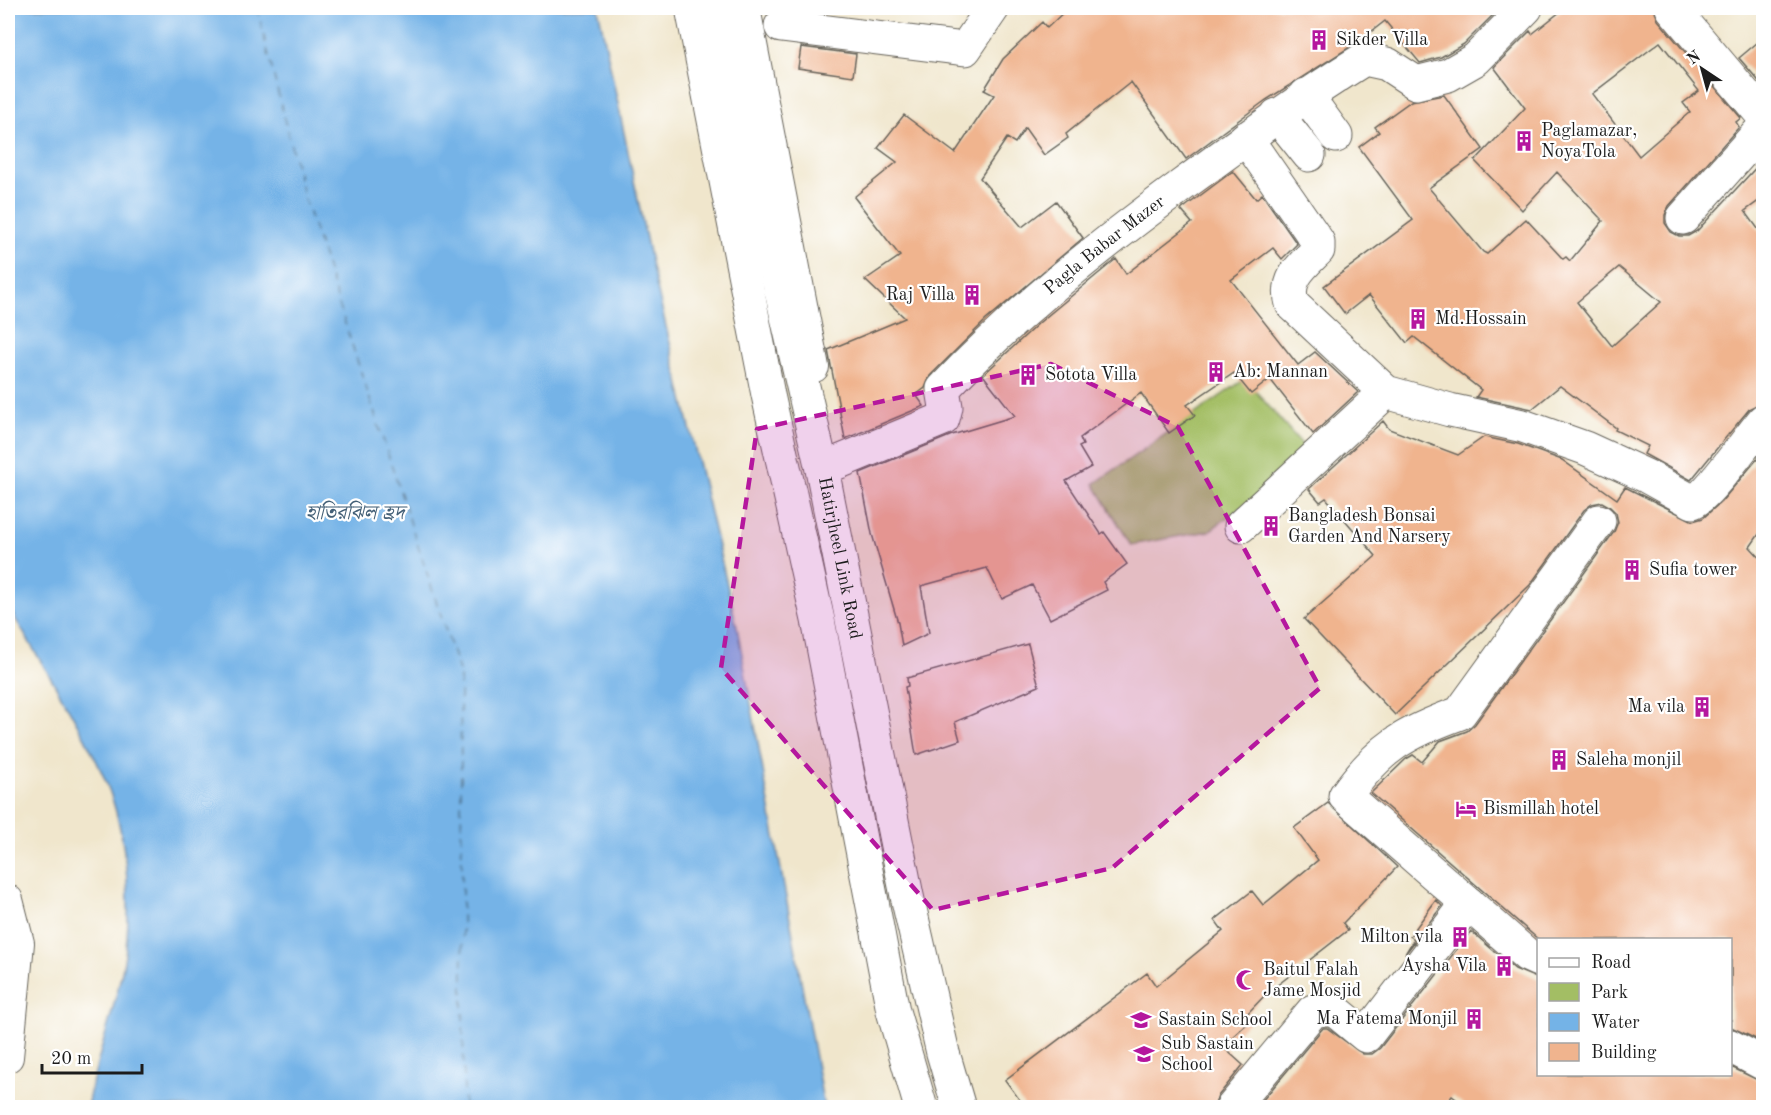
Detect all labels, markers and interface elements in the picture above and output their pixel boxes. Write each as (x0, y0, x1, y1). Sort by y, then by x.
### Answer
building icon: Sikder Villa (1307, 28, 1331, 52)
place label: Sikder Villa (1336, 31, 1428, 49)
north arrow (1672, 39, 1732, 99)
text: N (1685, 48, 1705, 69)
place label: Paglamazar, NoyaTola (1541, 122, 1637, 161)
building icon: Paglamazar, NoyaTola (1512, 129, 1536, 153)
street label: Pagla Babar Mazer (1041, 192, 1169, 298)
building icon: Raj Villa (960, 283, 984, 307)
place label: Raj Villa (886, 286, 955, 304)
building icon: Md.Hossain (1406, 307, 1430, 331)
place label: Md.Hossain (1435, 310, 1527, 328)
building icon: Ab: Mannan (1204, 360, 1228, 384)
building icon: Sotota Villa (1016, 363, 1040, 387)
place label: Ab: Mannan (1233, 363, 1328, 381)
place label: Sotota Villa (1045, 366, 1137, 384)
street label: Hatirjheel Link Road (815, 475, 865, 641)
water label: হাতিরঝিল হ্রদ (306, 500, 408, 524)
place label: Bangladesh Bonsai Garden And Narsery (1288, 507, 1451, 546)
building icon: Bangladesh Bonsai Garden And Narsery (1259, 514, 1283, 538)
building icon: Sufia tower (1620, 558, 1644, 582)
place label: Sufia tower (1649, 561, 1738, 579)
building icon: Ma vila (1690, 695, 1714, 719)
place label: Ma vila (1628, 698, 1685, 716)
building icon: Saleha monjil (1547, 748, 1571, 772)
place label: Saleha monjil (1576, 751, 1681, 769)
hotel icon: Bismillah hotel (1454, 797, 1478, 821)
place label: Bismillah hotel (1483, 800, 1599, 818)
building icon: Milton vila (1448, 925, 1472, 949)
place label: Milton vila (1360, 928, 1443, 946)
legend (1537, 938, 1732, 1076)
building icon: Aysha Vila (1492, 954, 1516, 978)
text: Road (1591, 954, 1631, 972)
place label: Aysha Vila (1401, 957, 1487, 975)
place label: Baitul Falah Jame Mosjid (1263, 961, 1361, 1000)
mosque icon: Baitul Falah Jame Mosjid (1234, 968, 1258, 992)
text: Park (1591, 984, 1628, 1002)
building icon: Ma Fatema Monjil (1462, 1007, 1486, 1031)
school or university icon: Sastain School (1129, 1008, 1153, 1032)
place label: Ma Fatema Monjil (1316, 1010, 1457, 1028)
place label: Sastain School (1158, 1011, 1272, 1029)
text: Water (1591, 1014, 1640, 1032)
place label: Sub Sastain School (1161, 1035, 1254, 1074)
scale bar (42, 1037, 142, 1075)
school or university icon: Sub Sastain School (1132, 1042, 1156, 1066)
text: Building (1591, 1044, 1657, 1062)
text: 20 m (51, 1050, 91, 1068)

